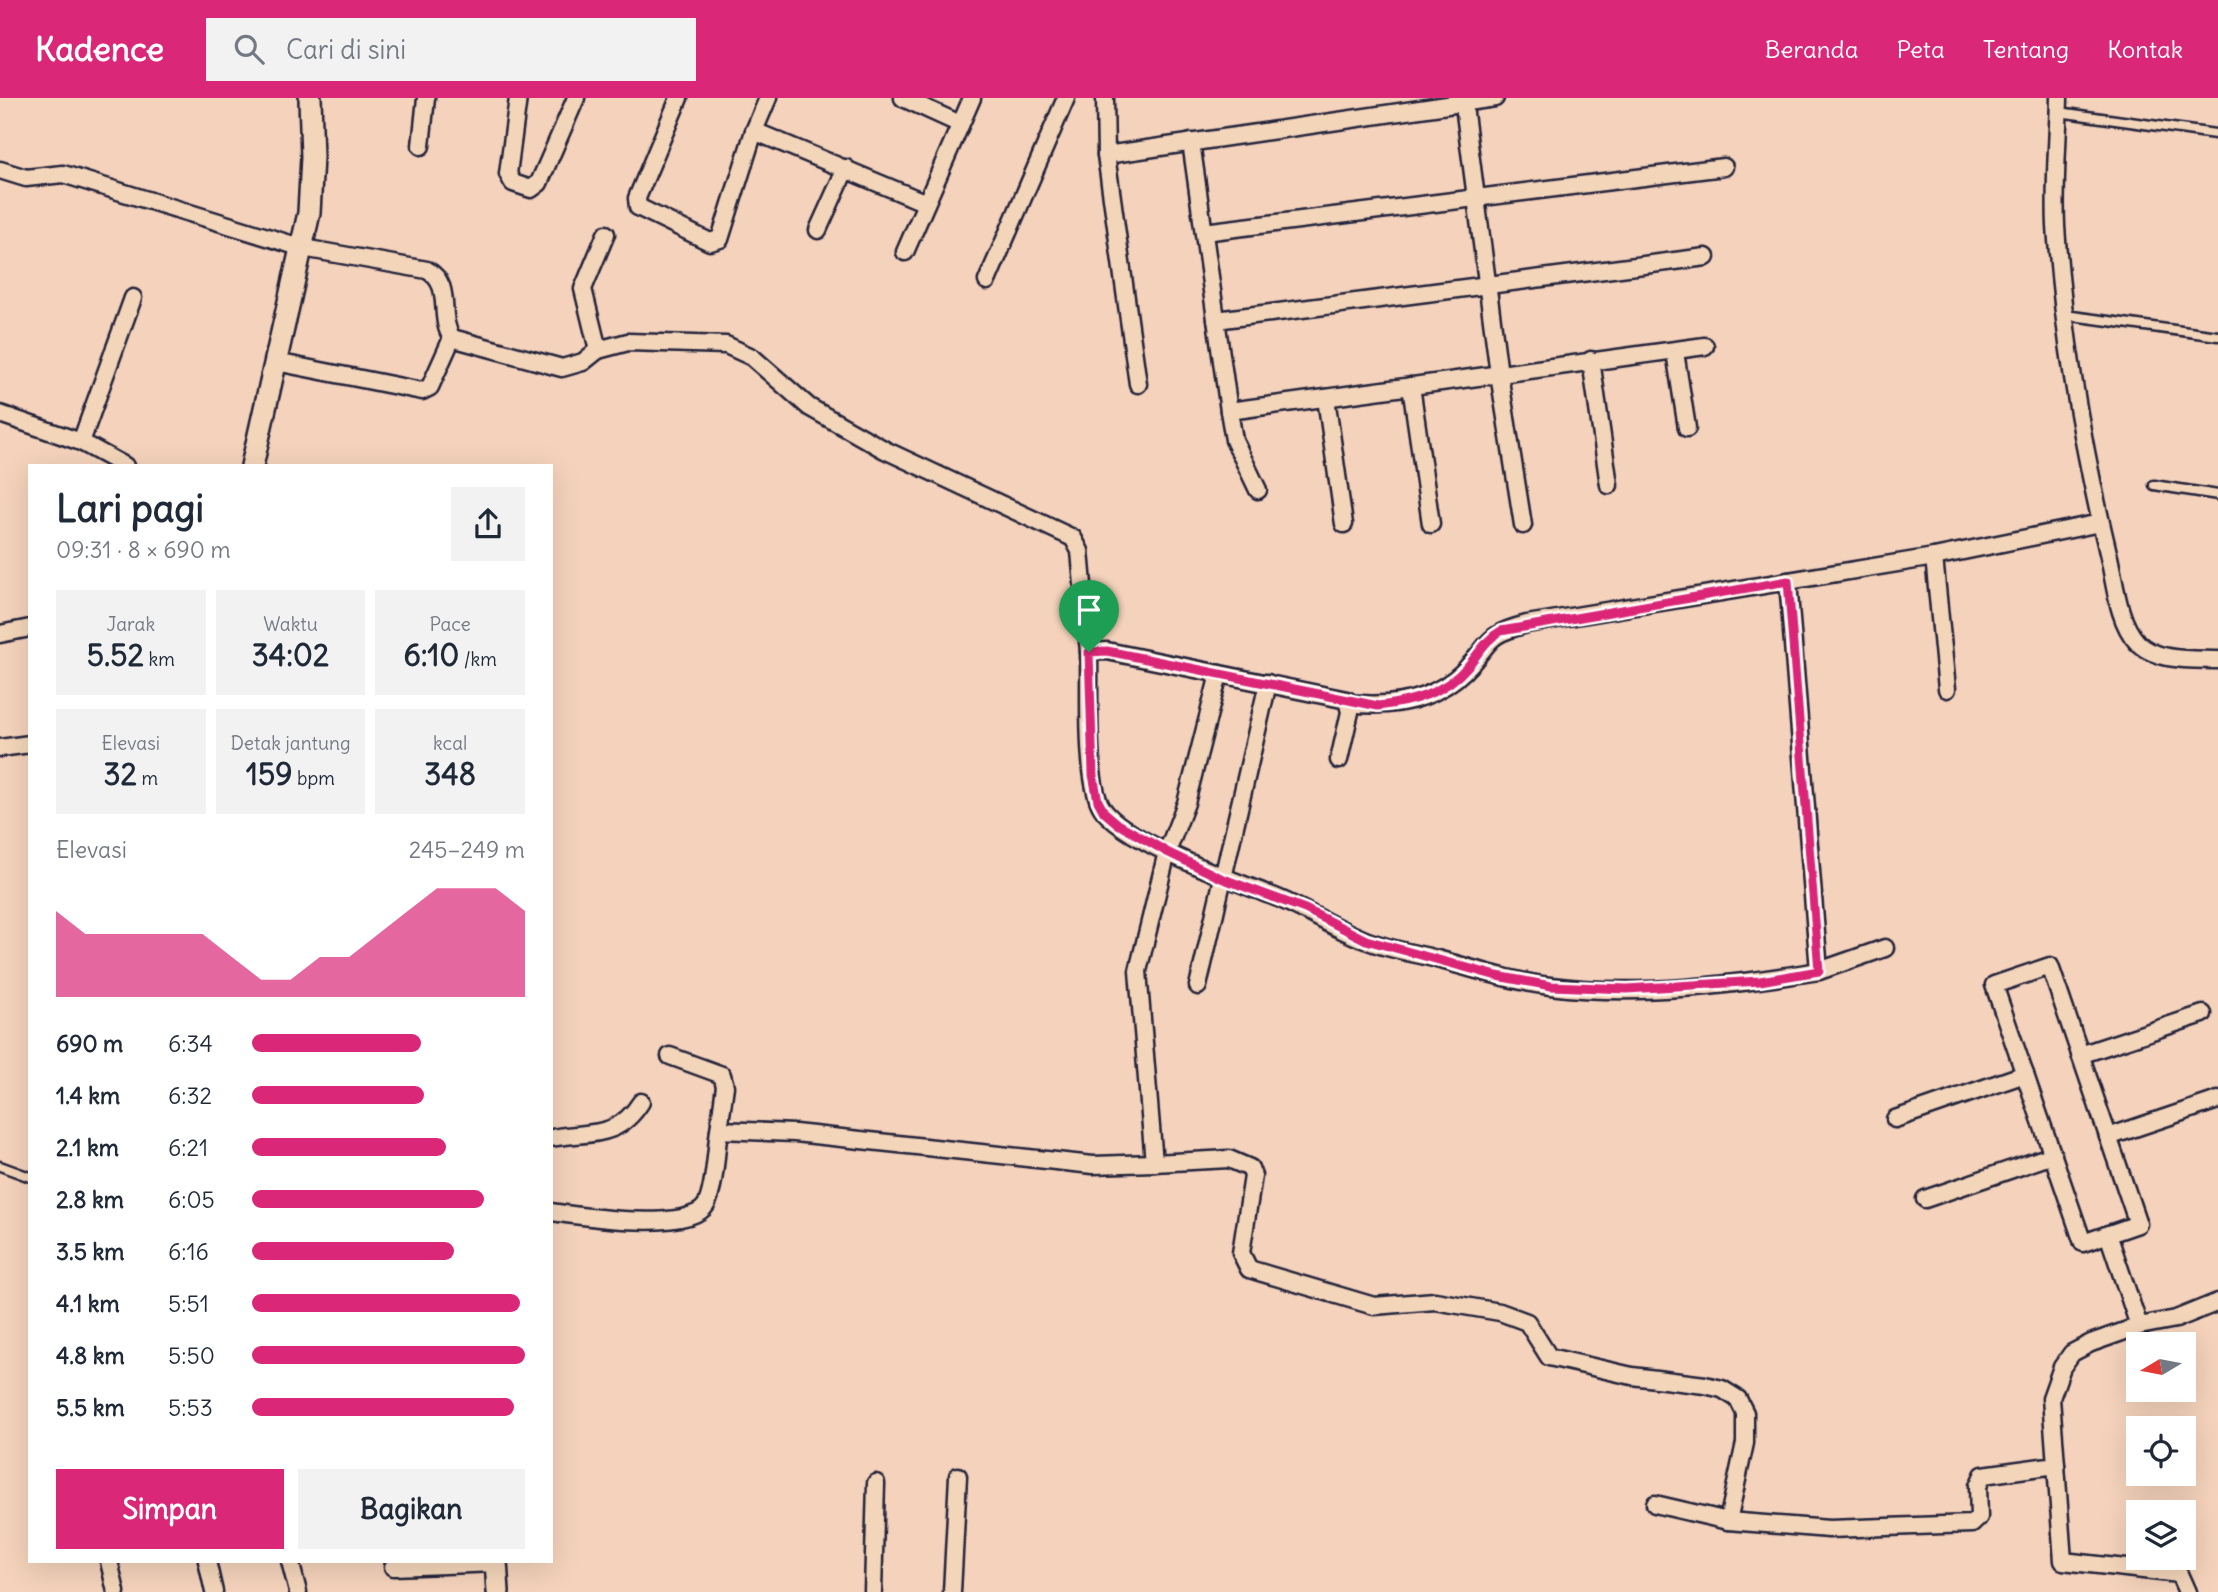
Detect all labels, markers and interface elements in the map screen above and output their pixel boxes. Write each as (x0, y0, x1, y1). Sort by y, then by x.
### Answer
search box (206, 18, 696, 81)
text: Kadence (35, 28, 164, 70)
icon: search (230, 30, 268, 68)
text: Cari di sini (286, 33, 406, 66)
text: Beranda (1765, 34, 1858, 64)
text: Peta (1896, 34, 1945, 64)
text: Tentang (1983, 34, 2069, 64)
text: Kontak (2107, 34, 2183, 64)
text: Lari pagi (56, 485, 204, 532)
button: share (451, 487, 525, 561)
text: 09:31 · 8 × 690 m (56, 535, 231, 564)
pin (1059, 580, 1119, 652)
icon: arrive (1070, 591, 1108, 629)
text: Jarak (107, 612, 155, 636)
text: Waktu (263, 612, 318, 636)
text: Pace (430, 612, 471, 636)
text: 5.52 (87, 636, 144, 674)
text: 34:02 (252, 636, 329, 674)
text: 6:10 (403, 636, 459, 674)
text: km (144, 647, 175, 671)
text: /km (459, 647, 497, 671)
text: Elevasi (102, 731, 160, 755)
text: Detak jantung (230, 731, 351, 755)
text: kcal (433, 731, 467, 755)
text: 32 (103, 755, 137, 793)
text: 159 (246, 755, 292, 793)
text: 348 (424, 755, 476, 793)
text: m (137, 766, 158, 790)
text: bpm (292, 766, 335, 790)
text: Elevasi (56, 835, 127, 864)
text: 245–249 m (409, 835, 525, 864)
text: 690 m (56, 1029, 123, 1058)
text: 6:34 (168, 1029, 213, 1058)
text: 1.4 km (56, 1081, 120, 1110)
text: 6:32 (168, 1081, 212, 1110)
text: 2.1 km (56, 1133, 119, 1162)
text: 6:21 (168, 1133, 208, 1162)
text: 2.8 km (56, 1185, 124, 1214)
text: 6:05 (168, 1185, 215, 1214)
text: 3.5 km (56, 1237, 124, 1266)
text: 6:16 (168, 1237, 209, 1266)
text: 4.1 km (56, 1289, 120, 1318)
text: 5:51 (168, 1289, 209, 1318)
north arrow (2126, 1332, 2196, 1402)
map controls (2126, 1332, 2196, 1570)
text: 4.8 km (56, 1341, 125, 1370)
text: 5:50 (168, 1341, 215, 1370)
text: 5.5 km (56, 1393, 125, 1422)
text: 5:53 (168, 1393, 213, 1422)
button: locate (2126, 1416, 2196, 1486)
button: Simpan (56, 1469, 284, 1549)
button: Bagikan (298, 1469, 525, 1549)
button: layers (2126, 1500, 2196, 1570)

